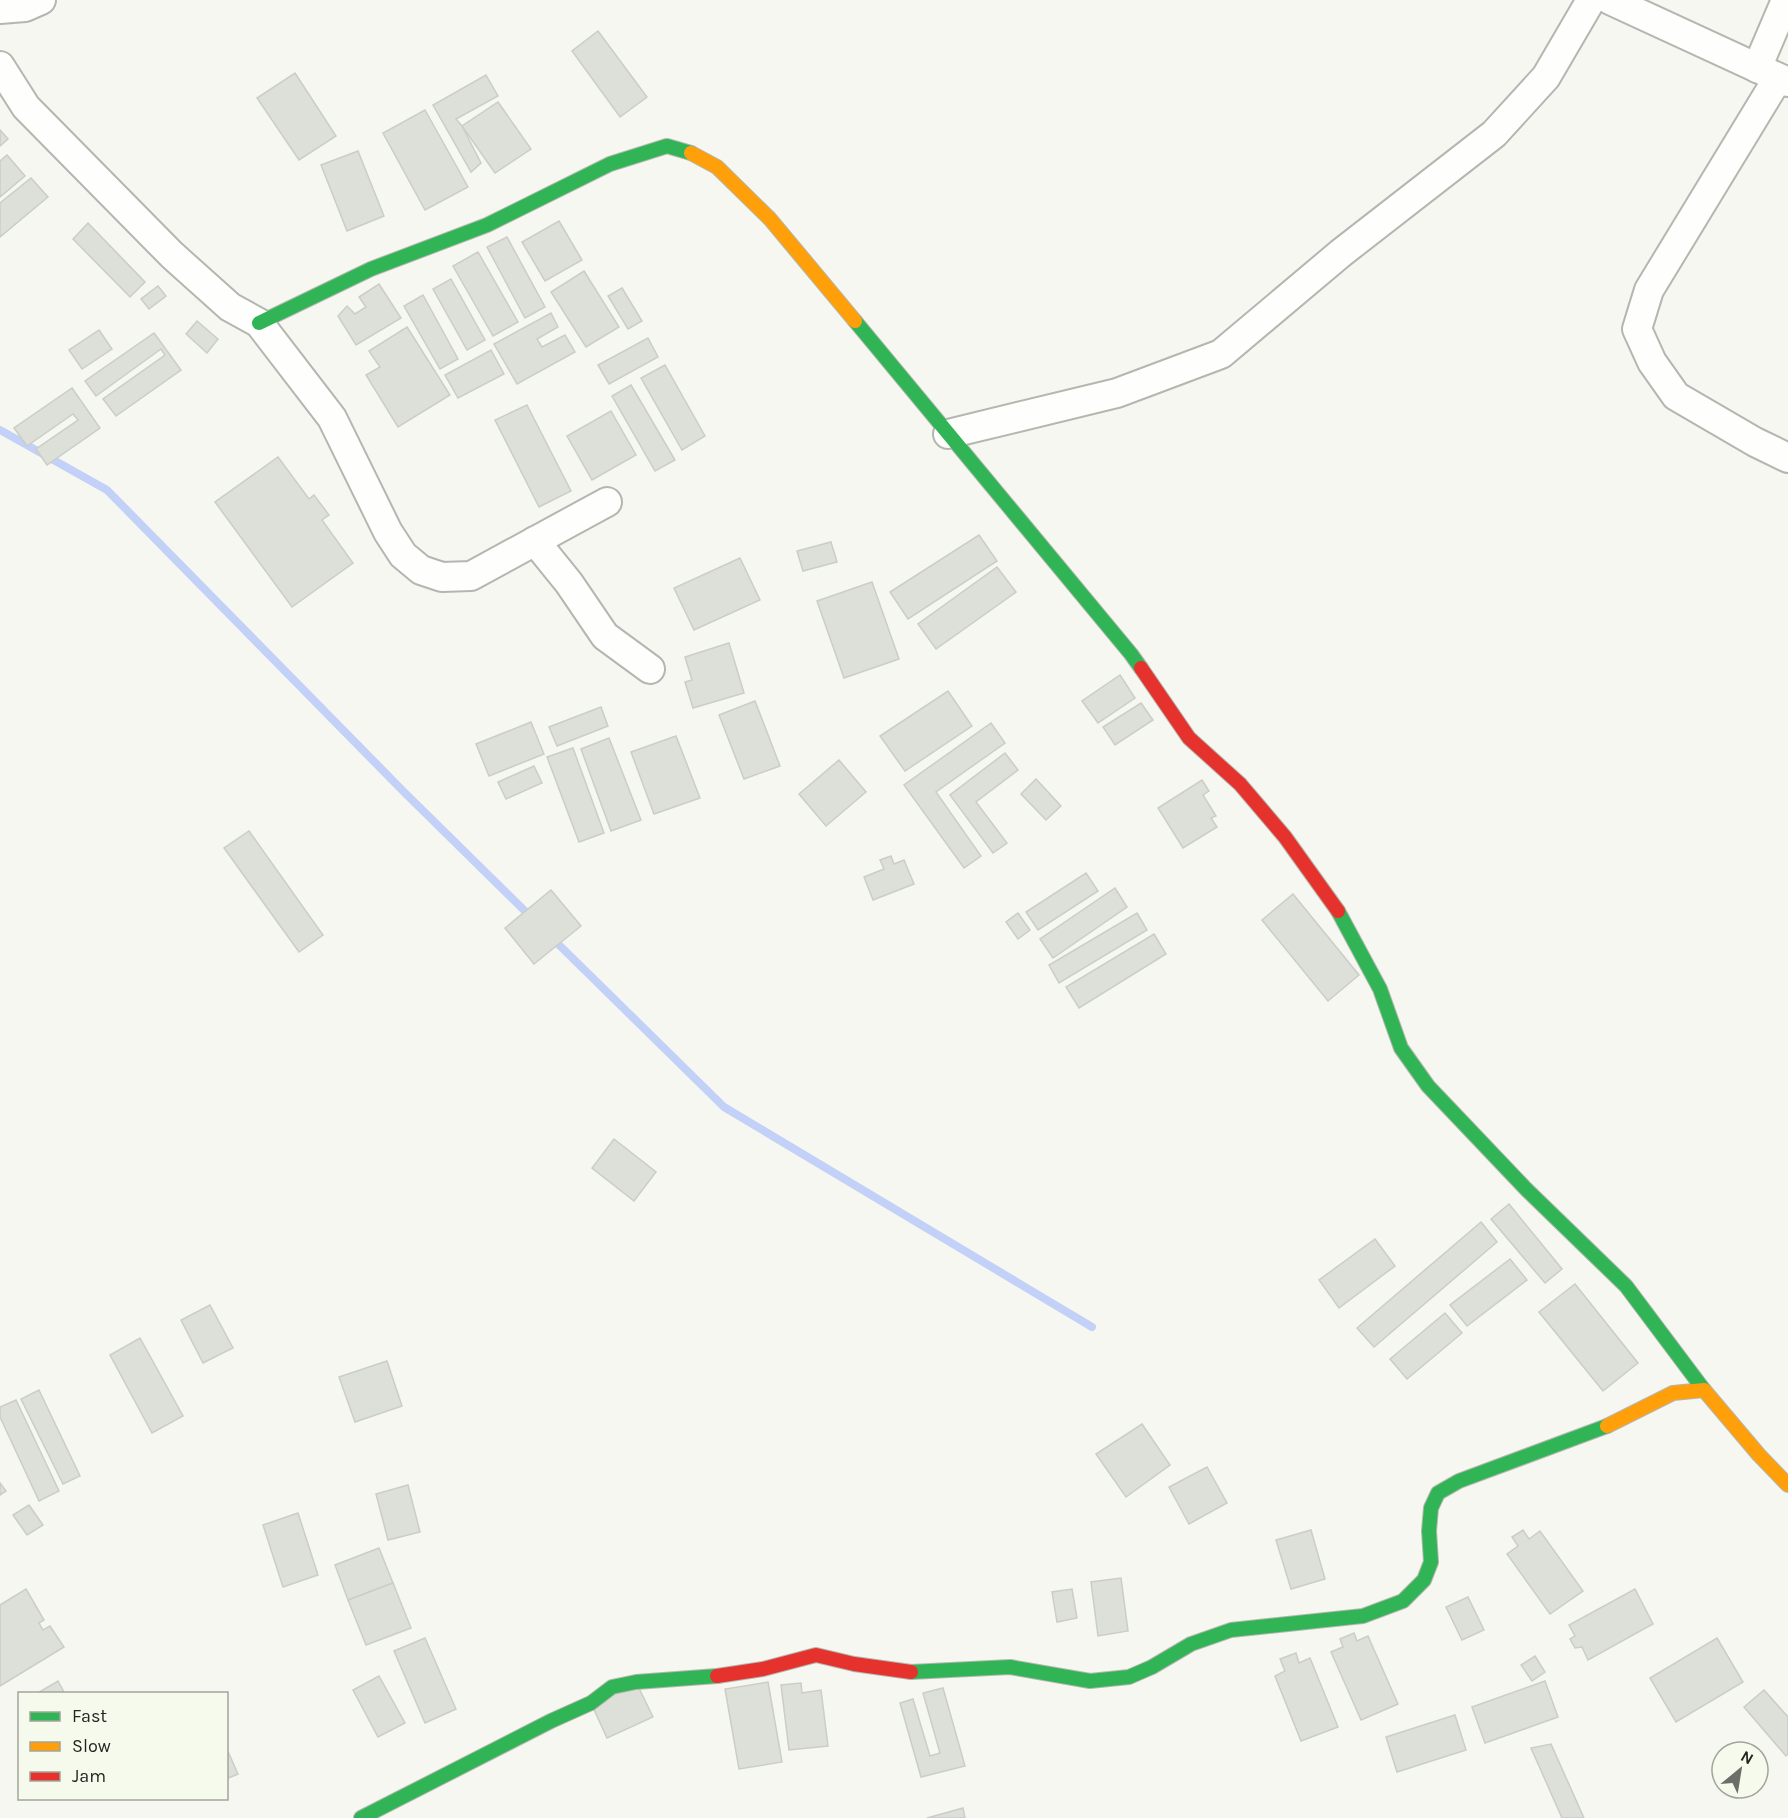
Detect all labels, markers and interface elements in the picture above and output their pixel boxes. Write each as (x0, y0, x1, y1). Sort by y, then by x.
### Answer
legend (18, 1692, 228, 1800)
text: Fast (72, 1705, 107, 1727)
text: Slow (72, 1735, 111, 1757)
north arrow (1710, 1740, 1770, 1800)
text: N (1738, 1746, 1757, 1769)
text: Jam (72, 1765, 106, 1787)

